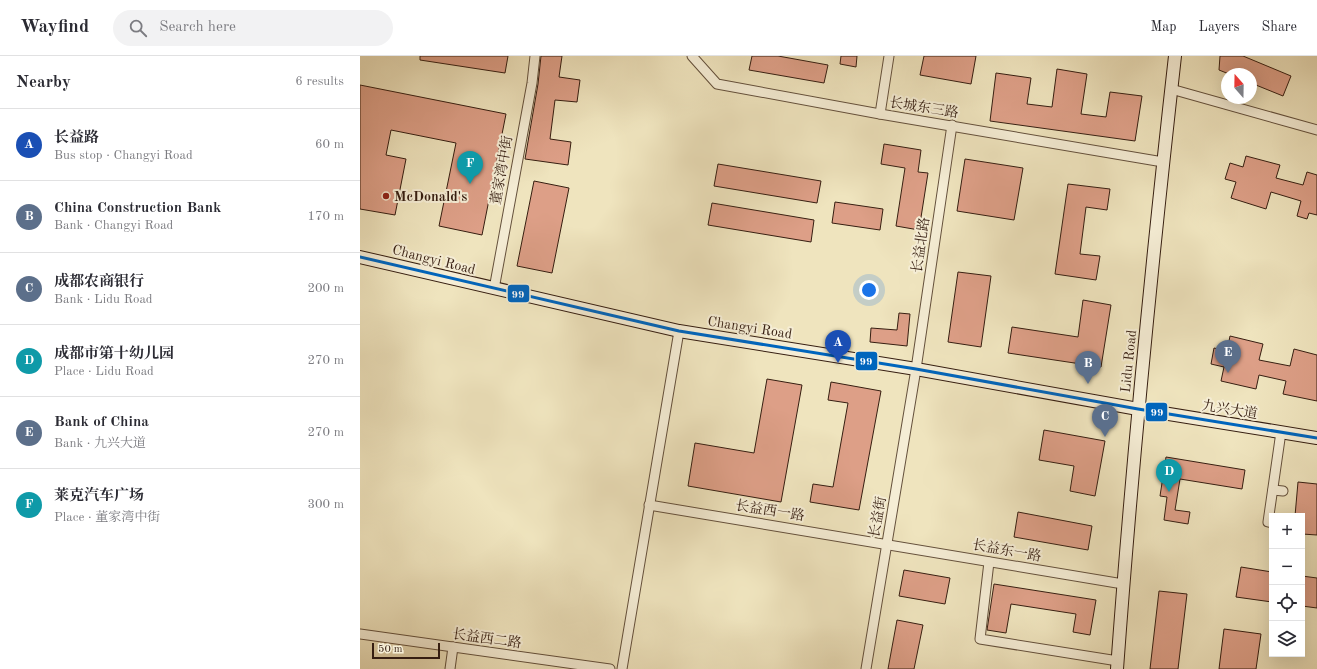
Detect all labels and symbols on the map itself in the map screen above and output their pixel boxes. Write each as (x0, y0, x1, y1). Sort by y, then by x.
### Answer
north arrow (1221, 68, 1257, 104)
street label: 长城东三路 (888, 95, 960, 120)
street label: 董家湾中街 (488, 134, 515, 206)
pin: F (457, 151, 483, 184)
place label: McDonald's (394, 190, 467, 204)
marker: McDonald's (381, 191, 391, 201)
street label: 长益北路 (909, 216, 932, 274)
street label: Changyi Road (391, 243, 477, 277)
your location (859, 280, 879, 300)
line badge: 99 (507, 284, 530, 303)
text: 99 (512, 290, 524, 301)
street label: Changyi Road (707, 314, 793, 342)
street label: Lidu Road (1119, 329, 1139, 393)
pin: A (825, 330, 851, 363)
pin: E (1215, 340, 1241, 373)
line badge: 99 (855, 351, 878, 371)
pin: B (1075, 351, 1101, 384)
text: 99 (860, 357, 872, 368)
street label: 九兴大道 (1201, 398, 1259, 421)
line badge: 99 (1145, 402, 1168, 422)
pin: C (1092, 404, 1118, 437)
text: 99 (1151, 408, 1163, 419)
pin: D (1156, 459, 1182, 492)
street label: 长益街 (866, 495, 889, 539)
street label: 长益西一路 (734, 498, 806, 523)
street label: 长益东一路 (971, 537, 1043, 564)
street label: 长益西二路 (451, 626, 523, 651)
scale bar (372, 641, 440, 660)

